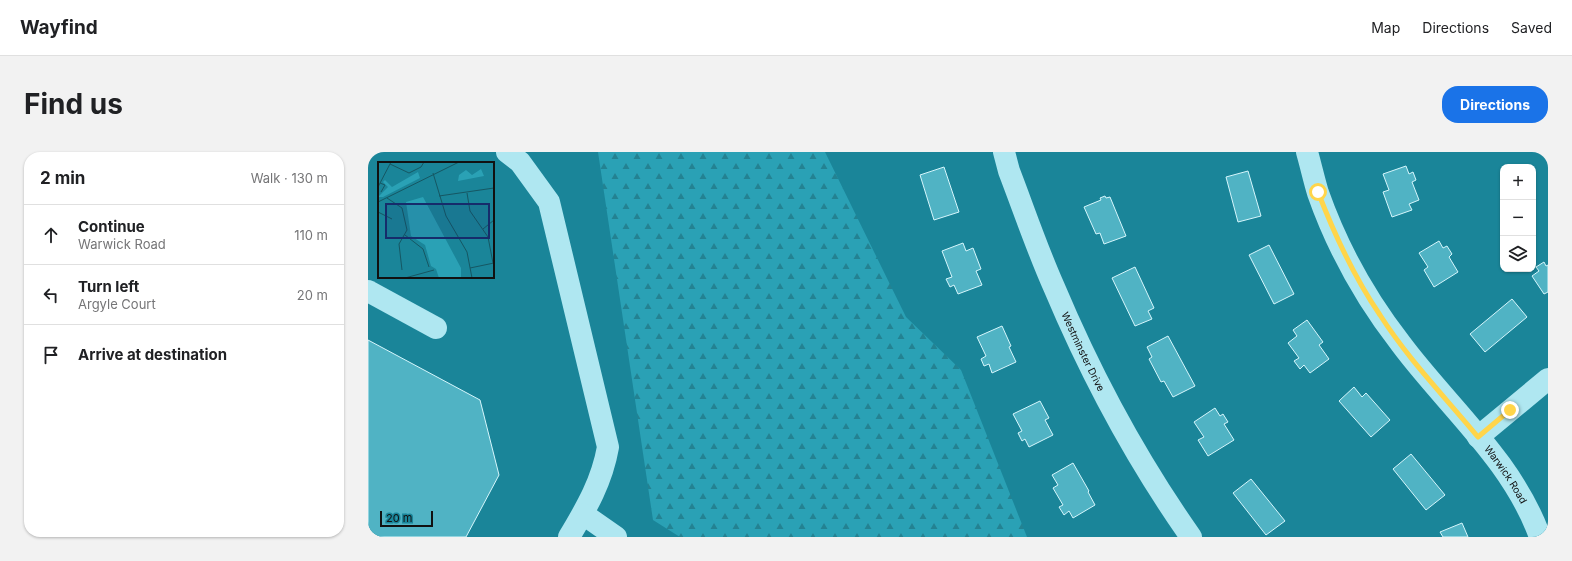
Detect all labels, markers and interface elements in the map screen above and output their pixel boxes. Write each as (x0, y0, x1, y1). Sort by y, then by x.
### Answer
text: Wayfind (20, 16, 98, 39)
text: Map (1371, 19, 1400, 36)
text: Directions (1422, 19, 1489, 36)
text: Saved (1511, 19, 1552, 36)
button: Directions (1442, 86, 1548, 123)
text: Find us (24, 87, 123, 121)
inset map (378, 162, 494, 278)
map controls (1500, 164, 1536, 272)
button: + (1500, 164, 1536, 200)
text: 2 min (40, 168, 85, 188)
text: Walk · 130 m (251, 170, 328, 186)
route start (1309, 183, 1327, 201)
button: − (1500, 200, 1536, 236)
text: Continue (78, 217, 145, 236)
icon: ahead (40, 224, 62, 246)
text: 110 m (294, 227, 328, 243)
text: Warwick Road (78, 236, 166, 252)
button: layers (1500, 236, 1536, 272)
text: Turn left (78, 277, 139, 296)
icon: left (40, 284, 62, 306)
text: 20 m (297, 287, 328, 303)
text: Argyle Court (78, 296, 156, 312)
street label: Westminster Drive (1059, 310, 1108, 393)
icon: arrive (40, 344, 62, 366)
text: Arrive at destination (78, 345, 227, 364)
route end (1501, 401, 1519, 419)
street label: Warwick Road (1482, 443, 1530, 505)
scale bar (380, 509, 433, 528)
text: 20 m (386, 511, 412, 525)

